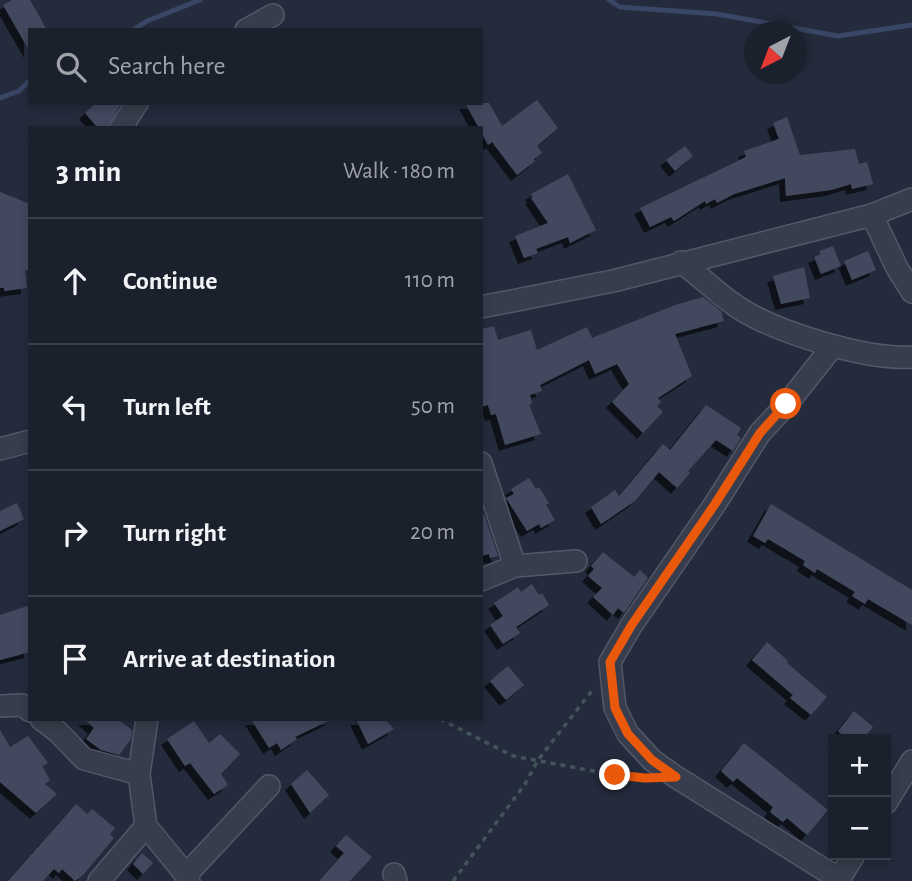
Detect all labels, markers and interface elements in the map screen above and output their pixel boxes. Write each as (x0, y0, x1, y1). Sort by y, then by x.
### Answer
north arrow (744, 21, 807, 84)
search box (28, 28, 483, 105)
icon: search (52, 48, 90, 86)
text: Search here (108, 53, 226, 79)
text: 3 min (56, 157, 121, 187)
text: Walk · 180 m (343, 160, 455, 183)
icon: ahead (56, 262, 94, 300)
text: Continue (123, 268, 218, 294)
text: 110 m (405, 269, 455, 292)
icon: left (56, 388, 94, 426)
route start (770, 388, 801, 419)
text: Turn left (123, 394, 211, 420)
text: 50 m (411, 395, 455, 418)
icon: right (56, 514, 94, 552)
text: Turn right (123, 520, 226, 546)
text: 20 m (410, 521, 455, 544)
icon: arrive (56, 640, 94, 678)
text: Arrive at destination (123, 646, 336, 672)
map controls (828, 734, 891, 860)
button: + (828, 734, 891, 797)
route end (599, 759, 630, 790)
button: − (828, 797, 891, 860)

